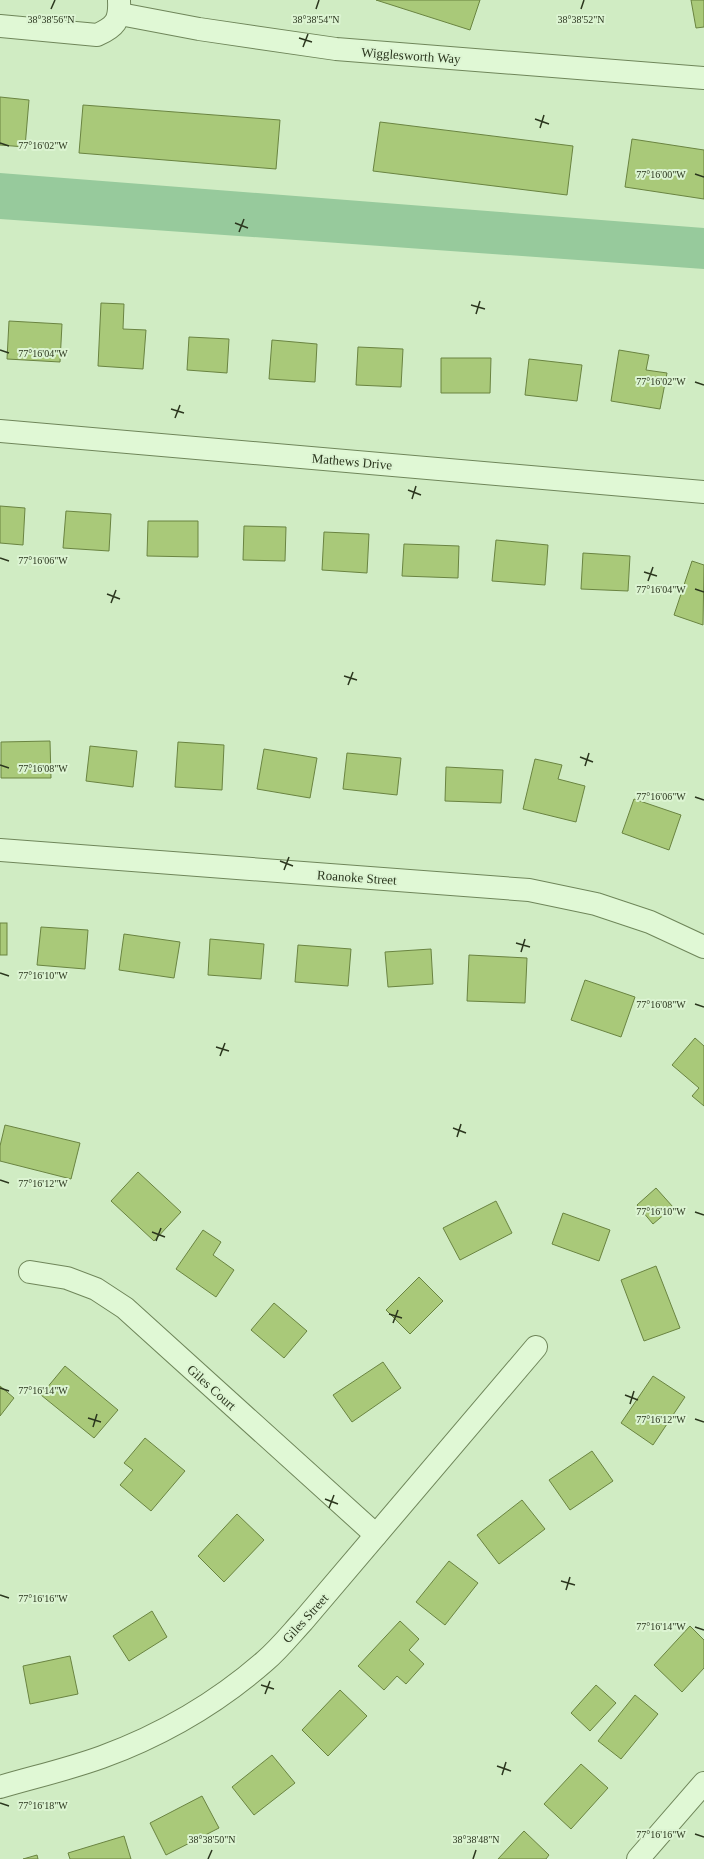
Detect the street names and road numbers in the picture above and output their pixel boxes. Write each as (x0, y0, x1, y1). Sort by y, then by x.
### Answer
street label: Wigglesworth Way (361, 45, 462, 66)
street label: Mathews Drive (311, 451, 393, 472)
street label: Roanoke Street (317, 867, 398, 888)
street label: Giles Court (184, 1362, 239, 1413)
street label: Giles Street (279, 1590, 332, 1646)

